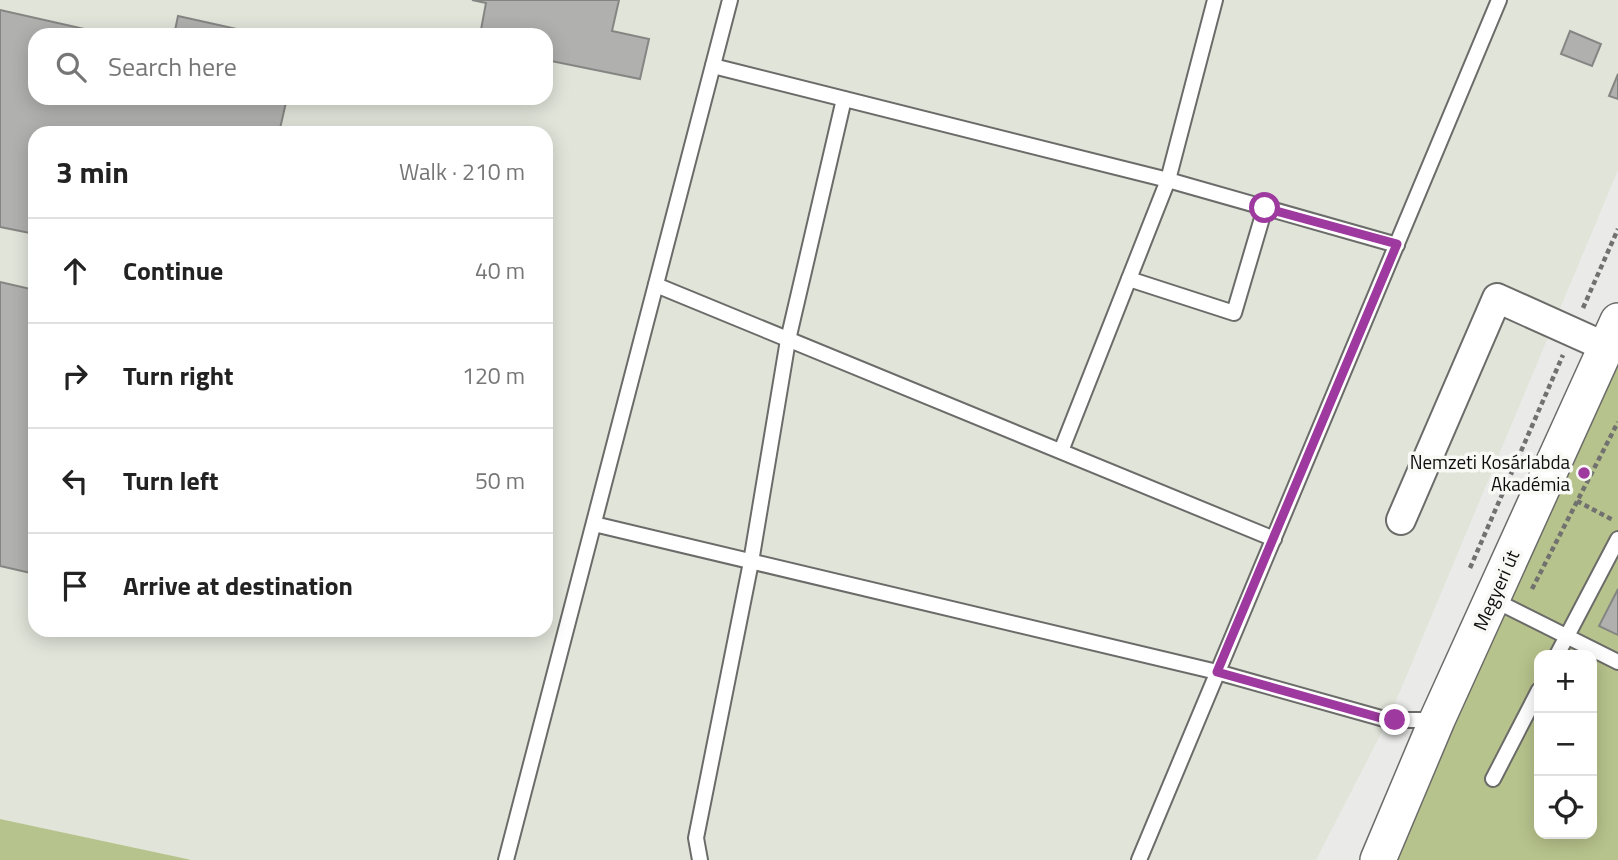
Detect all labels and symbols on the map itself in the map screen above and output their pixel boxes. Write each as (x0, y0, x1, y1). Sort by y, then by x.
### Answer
route start (1249, 192, 1280, 223)
place label: Nemzeti Kosárlabda Akadémia (1410, 447, 1570, 498)
marker: Nemzeti Kosárlabda Akadémia (1576, 465, 1592, 481)
street label: Megyeri út (1465, 545, 1526, 635)
route end (1379, 704, 1410, 735)

